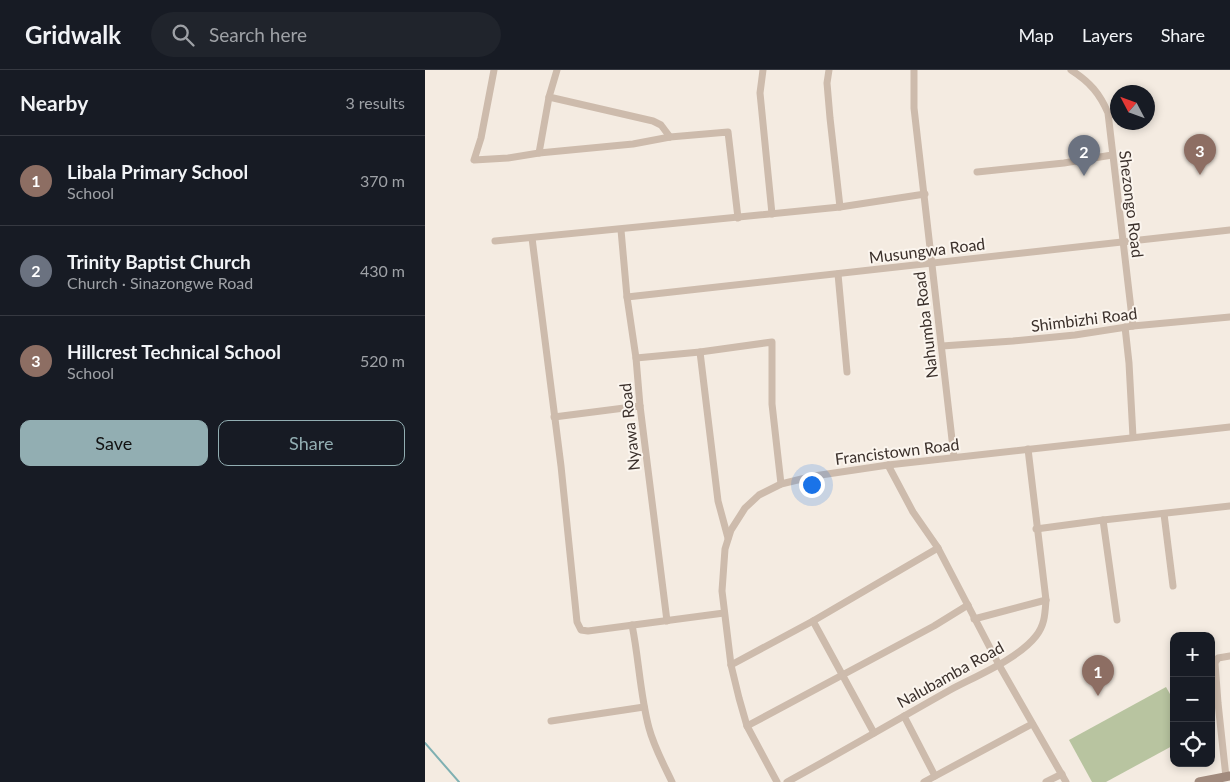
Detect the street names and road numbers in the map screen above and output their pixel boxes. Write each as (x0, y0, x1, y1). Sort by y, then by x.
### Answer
street label: Shezongo Road (1116, 149, 1148, 259)
street label: Musungwa Road (868, 233, 986, 267)
street label: Nahumba Road (909, 271, 941, 379)
street label: Shimbizhi Road (1030, 303, 1138, 335)
street label: Nyawa Road (615, 382, 643, 472)
street label: Francistown Road (834, 434, 960, 468)
street label: Nalubamba Road (893, 637, 1007, 711)

